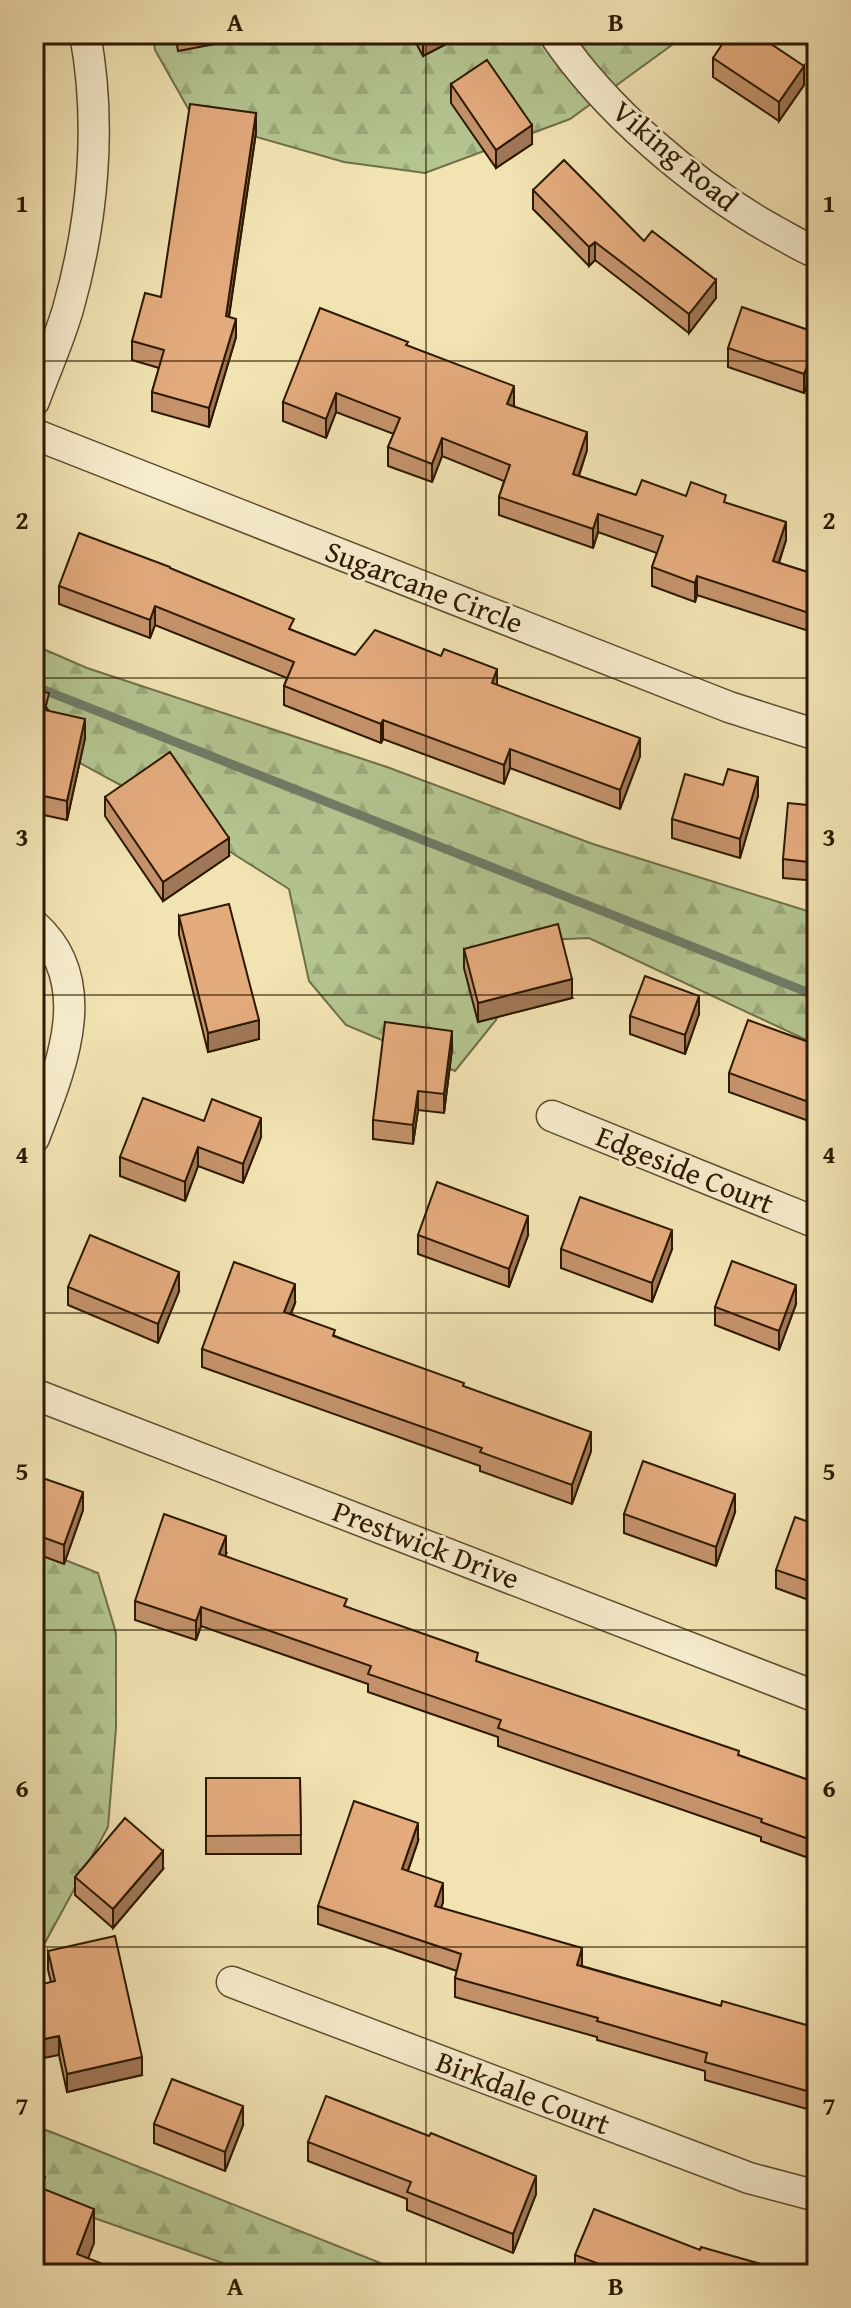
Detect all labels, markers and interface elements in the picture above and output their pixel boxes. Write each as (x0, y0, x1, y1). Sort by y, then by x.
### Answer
text: A (227, 2, 244, 41)
text: B (608, 2, 624, 41)
street label: Viking Road (603, 89, 748, 221)
text: 1 (15, 183, 29, 222)
text: 1 (822, 183, 836, 222)
text: 2 (15, 500, 29, 539)
text: 2 (822, 500, 836, 539)
street label: Sugarcane Circle (319, 528, 530, 644)
text: 3 (15, 817, 29, 856)
text: 3 (822, 817, 836, 856)
street label: Edgeside Court (590, 1113, 781, 1225)
text: 4 (15, 1134, 29, 1173)
text: 4 (822, 1134, 836, 1173)
text: 5 (15, 1451, 29, 1490)
text: 5 (822, 1451, 836, 1490)
street label: Prestwick Drive (327, 1488, 526, 1600)
text: 6 (15, 1768, 29, 1807)
text: 6 (822, 1768, 836, 1807)
street label: Birkdale Court (430, 2039, 617, 2146)
text: 7 (15, 2086, 29, 2125)
text: 7 (822, 2086, 836, 2125)
text: A (227, 2266, 244, 2305)
text: B (608, 2266, 624, 2305)

